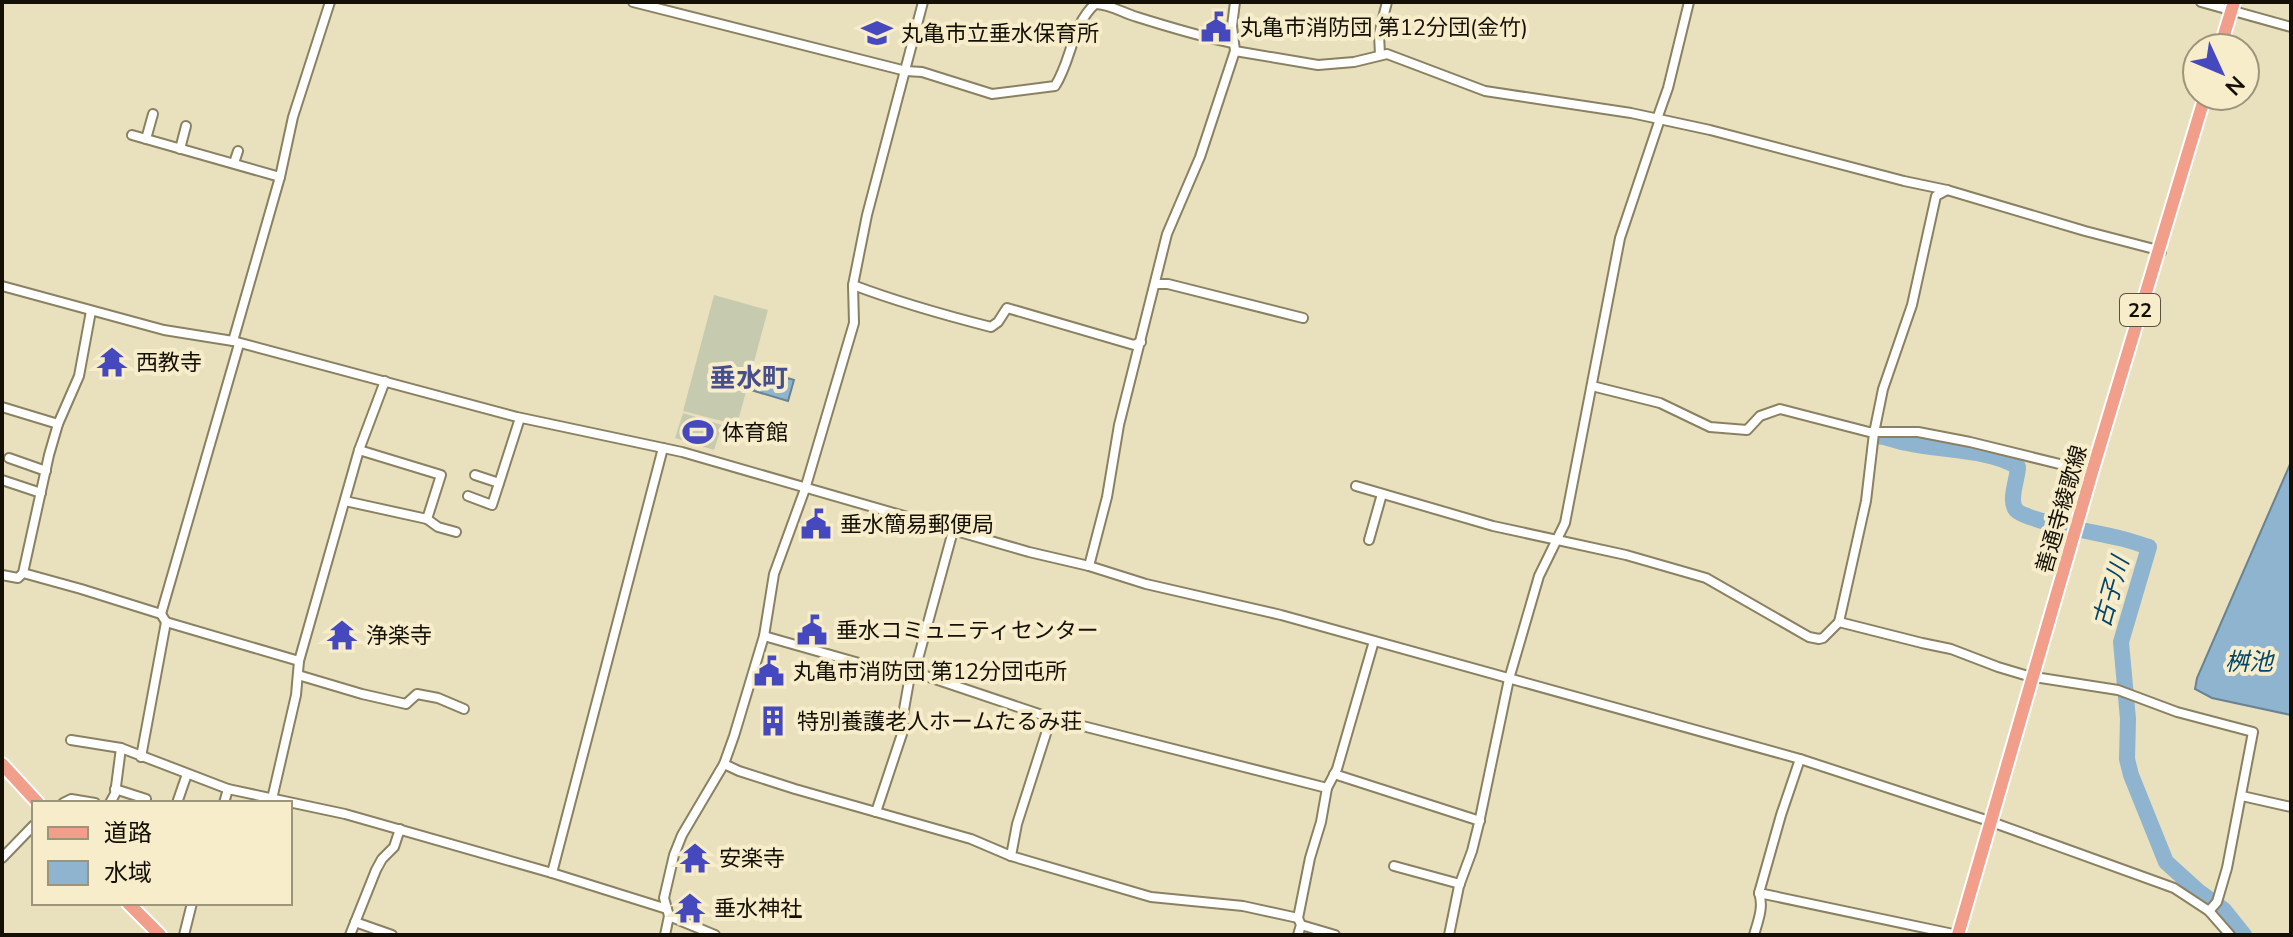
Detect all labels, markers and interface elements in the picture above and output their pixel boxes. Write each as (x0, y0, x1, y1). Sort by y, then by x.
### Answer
public building icon: 丸亀市消防団 第12分団(金竹) (1199, 10, 1233, 44)
place label: 丸亀市消防団 第12分団(金竹) (1240, 13, 1528, 43)
school or university icon: 丸亀市立垂水保育所 (860, 16, 894, 50)
place label: 丸亀市立垂水保育所 (901, 19, 1099, 49)
north arrow (2181, 32, 2261, 112)
text: N (2218, 69, 2251, 102)
road number: 22 (2120, 294, 2160, 326)
temple icon: 西教寺 (95, 345, 129, 379)
place label: 西教寺 (136, 348, 202, 378)
district label: 垂水町 (710, 361, 788, 396)
sports icon: 体育館 (681, 415, 715, 449)
place label: 体育館 (722, 418, 788, 448)
street label: 善通寺綾歌線 (2029, 442, 2095, 577)
public building icon: 垂水簡易郵便局 (799, 507, 833, 541)
place label: 垂水簡易郵便局 (840, 510, 994, 540)
water label: 古子川 (2086, 550, 2137, 631)
public building icon: 垂水コミュニティセンター (795, 613, 829, 647)
place label: 垂水コミュニティセンター (836, 616, 1099, 646)
temple icon: 浄楽寺 (325, 618, 359, 652)
place label: 浄楽寺 (366, 621, 432, 651)
water label: 桝池 (2225, 646, 2275, 678)
public building icon: 丸亀市消防団 第12分団屯所 (752, 654, 786, 688)
place label: 丸亀市消防団 第12分団屯所 (793, 657, 1067, 687)
building icon: 特別養護老人ホームたるみ荘 (756, 704, 790, 738)
place label: 特別養護老人ホームたるみ荘 (797, 707, 1082, 737)
legend (32, 801, 292, 905)
text: 道路 (104, 817, 152, 849)
temple icon: 安楽寺 (678, 841, 712, 875)
place label: 安楽寺 (719, 844, 785, 874)
text: 水域 (104, 857, 152, 889)
temple icon: 垂水神社 (673, 891, 707, 925)
place label: 垂水神社 (714, 894, 802, 924)

